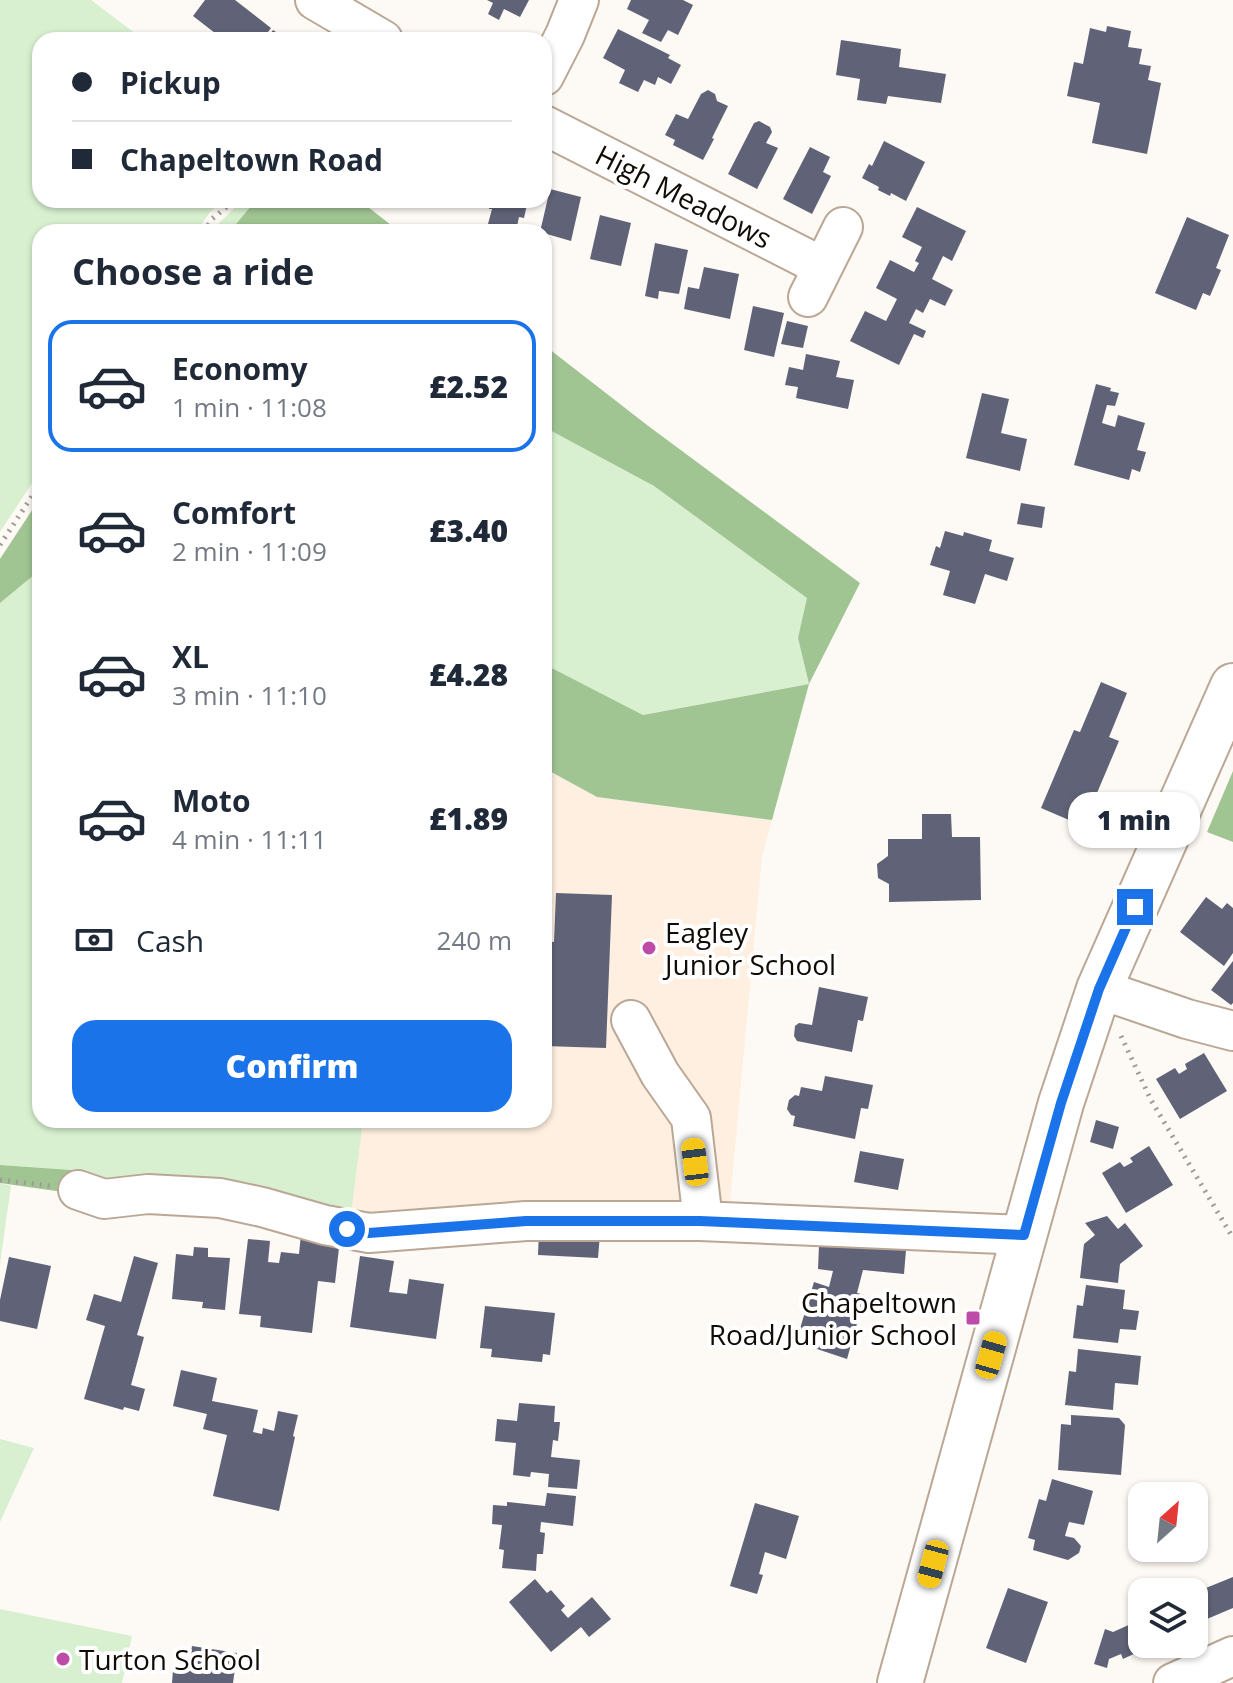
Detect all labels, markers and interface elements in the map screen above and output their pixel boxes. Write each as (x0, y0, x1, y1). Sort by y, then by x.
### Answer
text: Pickup (120, 62, 221, 103)
street label: High Meadows (589, 135, 779, 257)
text: Chapeltown Road (120, 139, 383, 180)
text: Choose a ride (72, 247, 314, 296)
text: Economy (172, 348, 308, 389)
icon: car (76, 350, 148, 422)
text: £2.52 (429, 366, 508, 407)
text: 1 min · 11:08 (172, 389, 327, 425)
text: Comfort (172, 492, 296, 533)
icon: car (76, 494, 148, 566)
text: £3.40 (429, 510, 508, 551)
text: 2 min · 11:09 (172, 533, 327, 569)
text: XL (172, 636, 209, 677)
icon: car (76, 638, 148, 710)
text: £4.28 (429, 654, 508, 695)
text: 3 min · 11:10 (172, 677, 327, 713)
text: Moto (172, 780, 250, 821)
icon: car (76, 782, 148, 854)
callout: 1 min (1069, 791, 1201, 847)
text: £1.89 (429, 798, 508, 839)
text: 1 min (1097, 802, 1171, 838)
text: 4 min · 11:11 (172, 821, 327, 857)
route end (1117, 889, 1153, 925)
place label: Eagley Junior School (662, 913, 836, 983)
icon: cash (72, 918, 116, 962)
text: Cash (136, 920, 204, 961)
text: 240 m (437, 922, 512, 958)
marker: Eagley Junior School (640, 939, 658, 957)
button: Confirm (72, 1020, 512, 1112)
car (680, 1137, 710, 1187)
route start (329, 1211, 365, 1247)
place label: Chapeltown Road/Junior School (709, 1283, 957, 1353)
marker: Chapeltown Road/Junior School (964, 1309, 982, 1327)
car (973, 1329, 1009, 1381)
north arrow (1128, 1482, 1208, 1562)
map controls (1128, 1482, 1208, 1658)
car (915, 1538, 951, 1590)
button: layers (1128, 1578, 1208, 1658)
place label: Turton School (79, 1640, 261, 1678)
marker: Turton School (54, 1650, 72, 1668)

